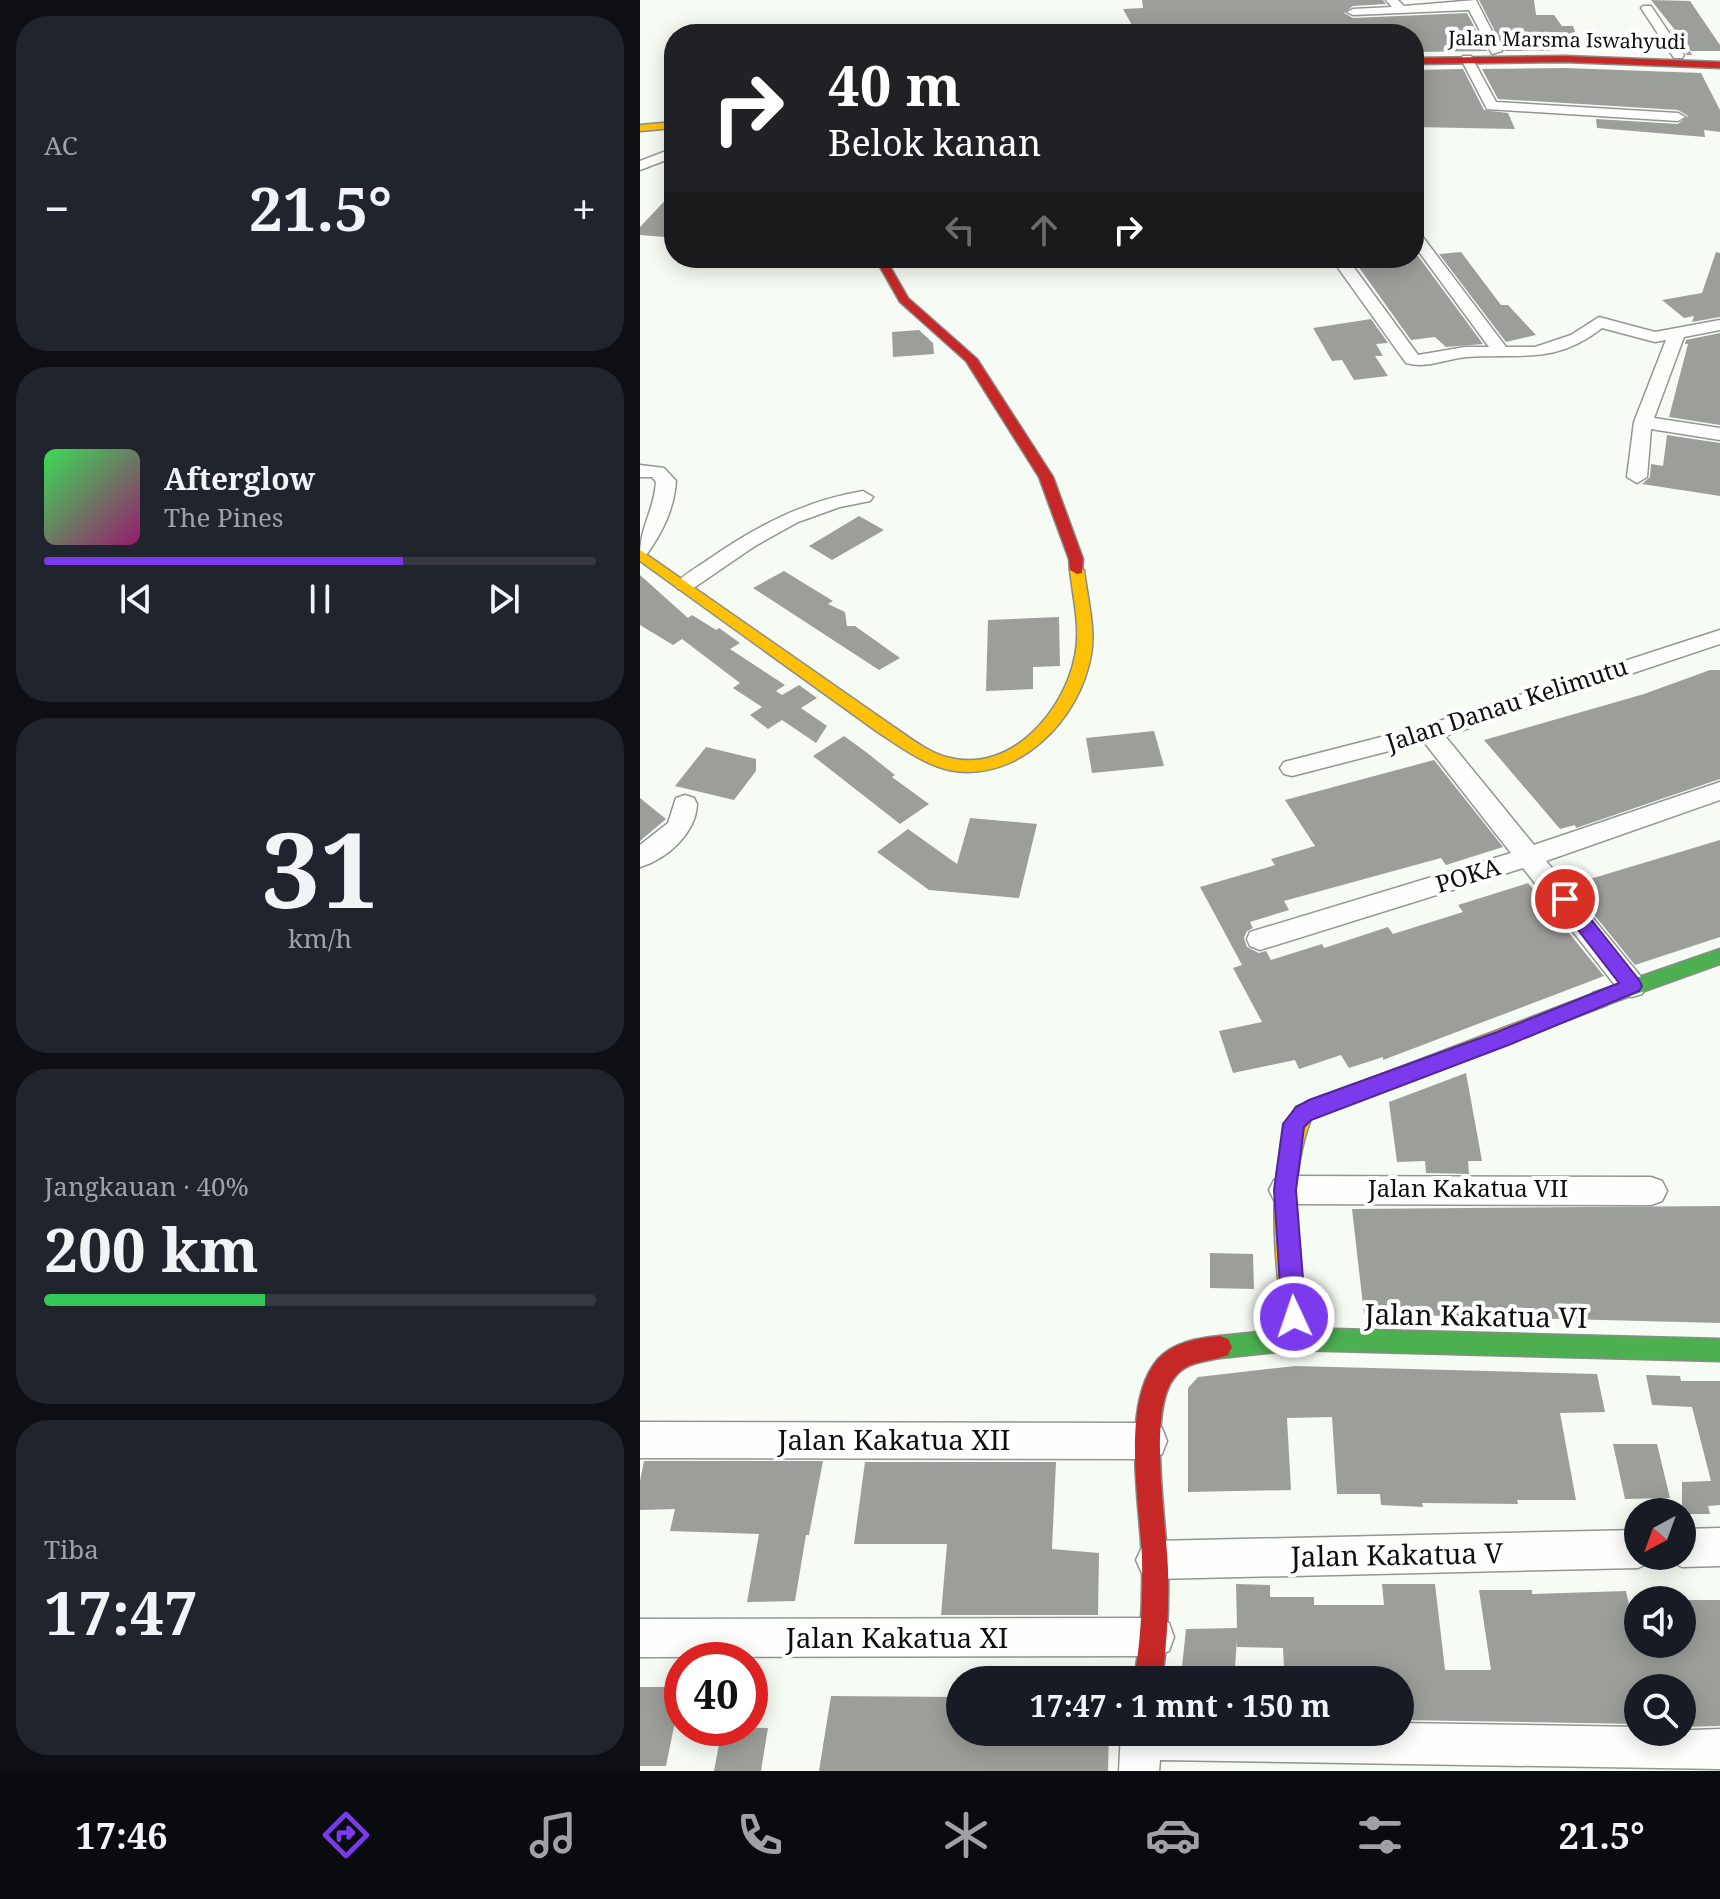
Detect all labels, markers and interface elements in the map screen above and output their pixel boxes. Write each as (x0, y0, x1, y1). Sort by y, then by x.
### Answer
street label: Jalan Marsma Iswahyudi (1447, 24, 1687, 55)
text: 40 m (828, 46, 961, 122)
icon: right (696, 56, 800, 160)
text: Belok kanan (828, 118, 1041, 167)
text: AC (44, 127, 78, 163)
text: 21.5° (249, 167, 392, 249)
text: − (44, 178, 69, 238)
text: + (571, 178, 596, 238)
icon: left (938, 208, 982, 252)
icon: ahead (1022, 208, 1066, 252)
icon: right (1106, 208, 1150, 252)
text: Afterglow (164, 458, 315, 499)
text: The Pines (164, 499, 284, 535)
icon: previous (114, 577, 158, 621)
icon: pause (298, 577, 342, 621)
icon: next (482, 577, 526, 621)
street label: Jalan Danau Kelimutu (1381, 649, 1632, 759)
text: 31 (261, 797, 379, 938)
street label: POKA (1431, 849, 1504, 900)
pin (1531, 865, 1599, 933)
icon: arrive (1543, 877, 1587, 921)
text: km/h (288, 920, 352, 956)
text: Jangkauan · 40% (44, 1168, 249, 1204)
street label: Jalan Kakatua VII (1367, 1171, 1568, 1204)
text: 200 km (44, 1208, 259, 1290)
position arrow (1252, 1275, 1336, 1359)
street label: Jalan Kakatua VI (1363, 1294, 1588, 1336)
street label: Jalan Kakatua XII (777, 1420, 1010, 1458)
north arrow (1624, 1498, 1696, 1570)
map controls (1624, 1498, 1696, 1746)
text: Tiba (44, 1531, 99, 1567)
street label: Jalan Kakatua V (1289, 1533, 1504, 1575)
text: 17:47 (44, 1571, 198, 1653)
button: sound (1624, 1586, 1696, 1658)
street label: Jalan Kakatua XI (785, 1618, 1008, 1656)
speed limit sign: 40 (664, 1642, 768, 1746)
button: search (1624, 1674, 1696, 1746)
text: 17:47 · 1 mnt · 150 m (1030, 1685, 1330, 1726)
icon: directions (318, 1807, 374, 1863)
icon: music (525, 1807, 581, 1863)
icon: phone (732, 1807, 788, 1863)
icon: climate (938, 1807, 994, 1863)
icon: car (1145, 1807, 1201, 1863)
icon: filters (1352, 1807, 1408, 1863)
text: 17:46 (75, 1811, 168, 1860)
text: 21.5° (1559, 1811, 1645, 1860)

